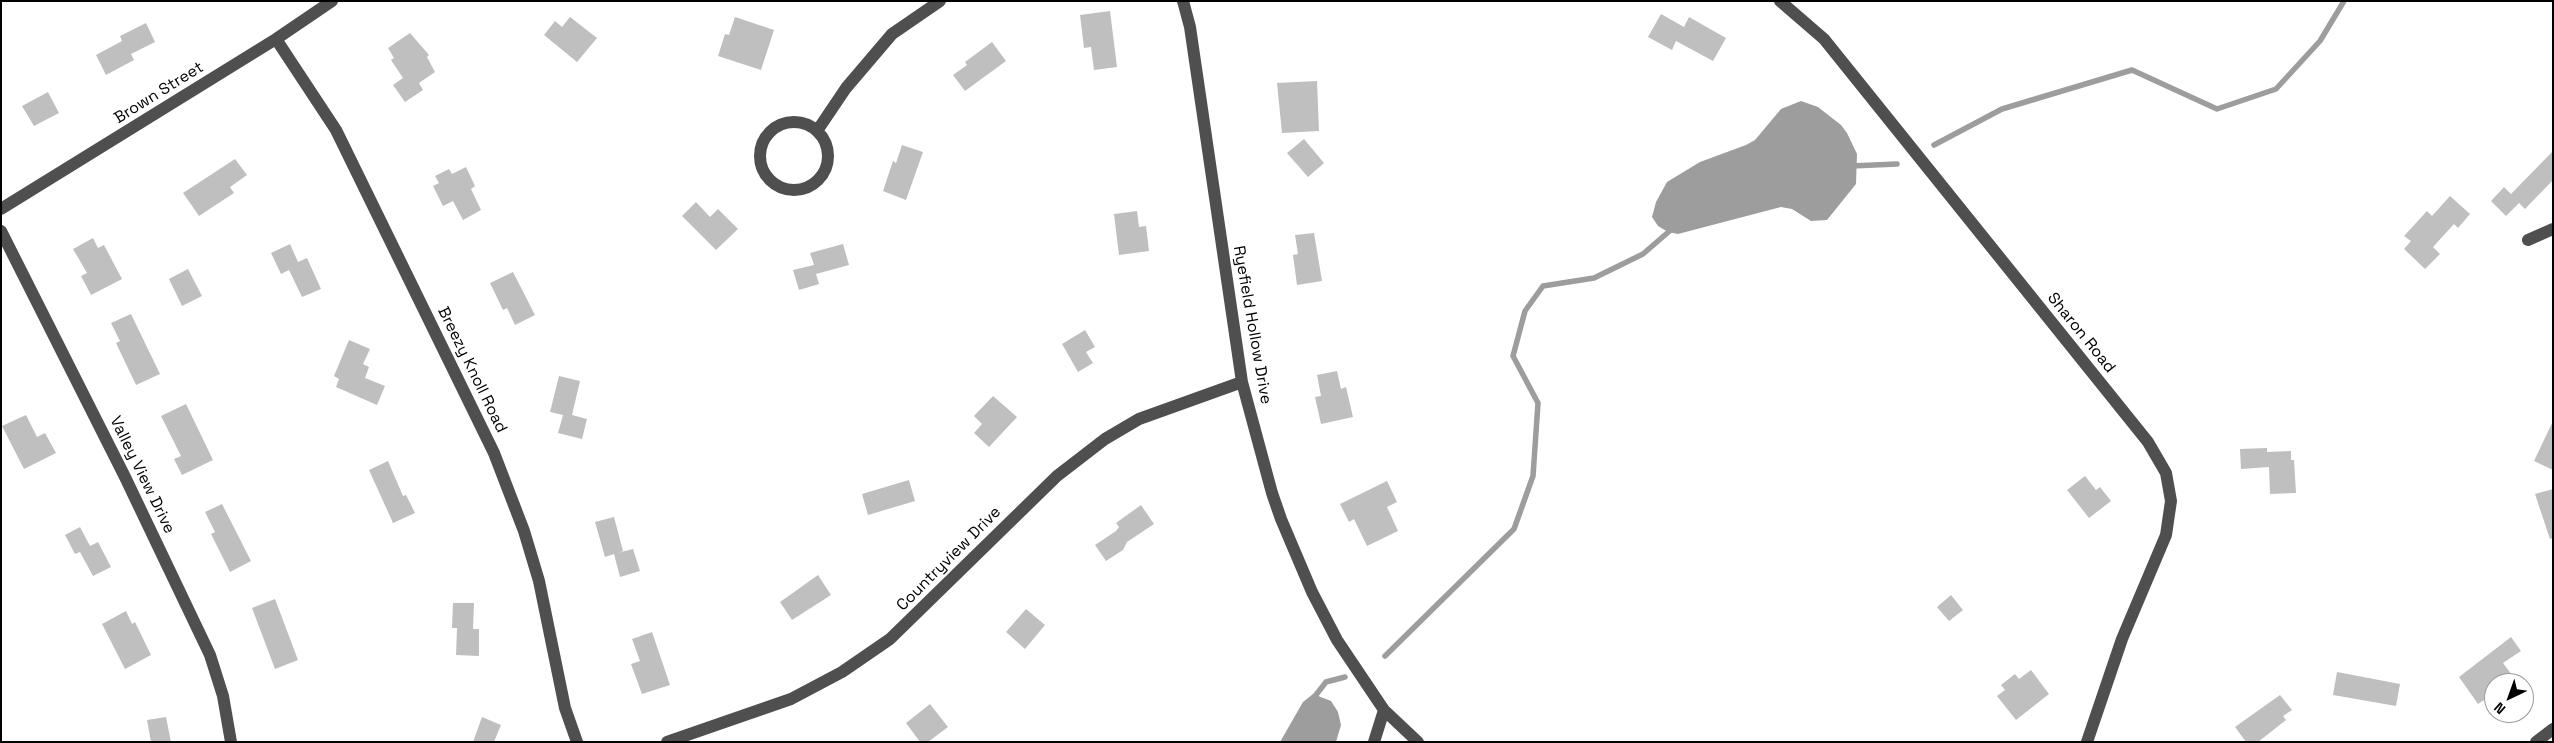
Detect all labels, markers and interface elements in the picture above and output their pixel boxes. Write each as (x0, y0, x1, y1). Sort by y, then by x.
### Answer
street label: Brown Street (111, 58, 207, 128)
street label: Ryefield Hollow Drive (1229, 244, 1275, 406)
street label: Sharon Road (2043, 289, 2119, 377)
street label: Breezy Knoll Road (433, 304, 511, 436)
street label: Valley View Drive (105, 413, 179, 537)
street label: Countryview Drive (893, 503, 1005, 615)
north arrow (2484, 673, 2534, 723)
text: N (2490, 699, 2509, 718)

